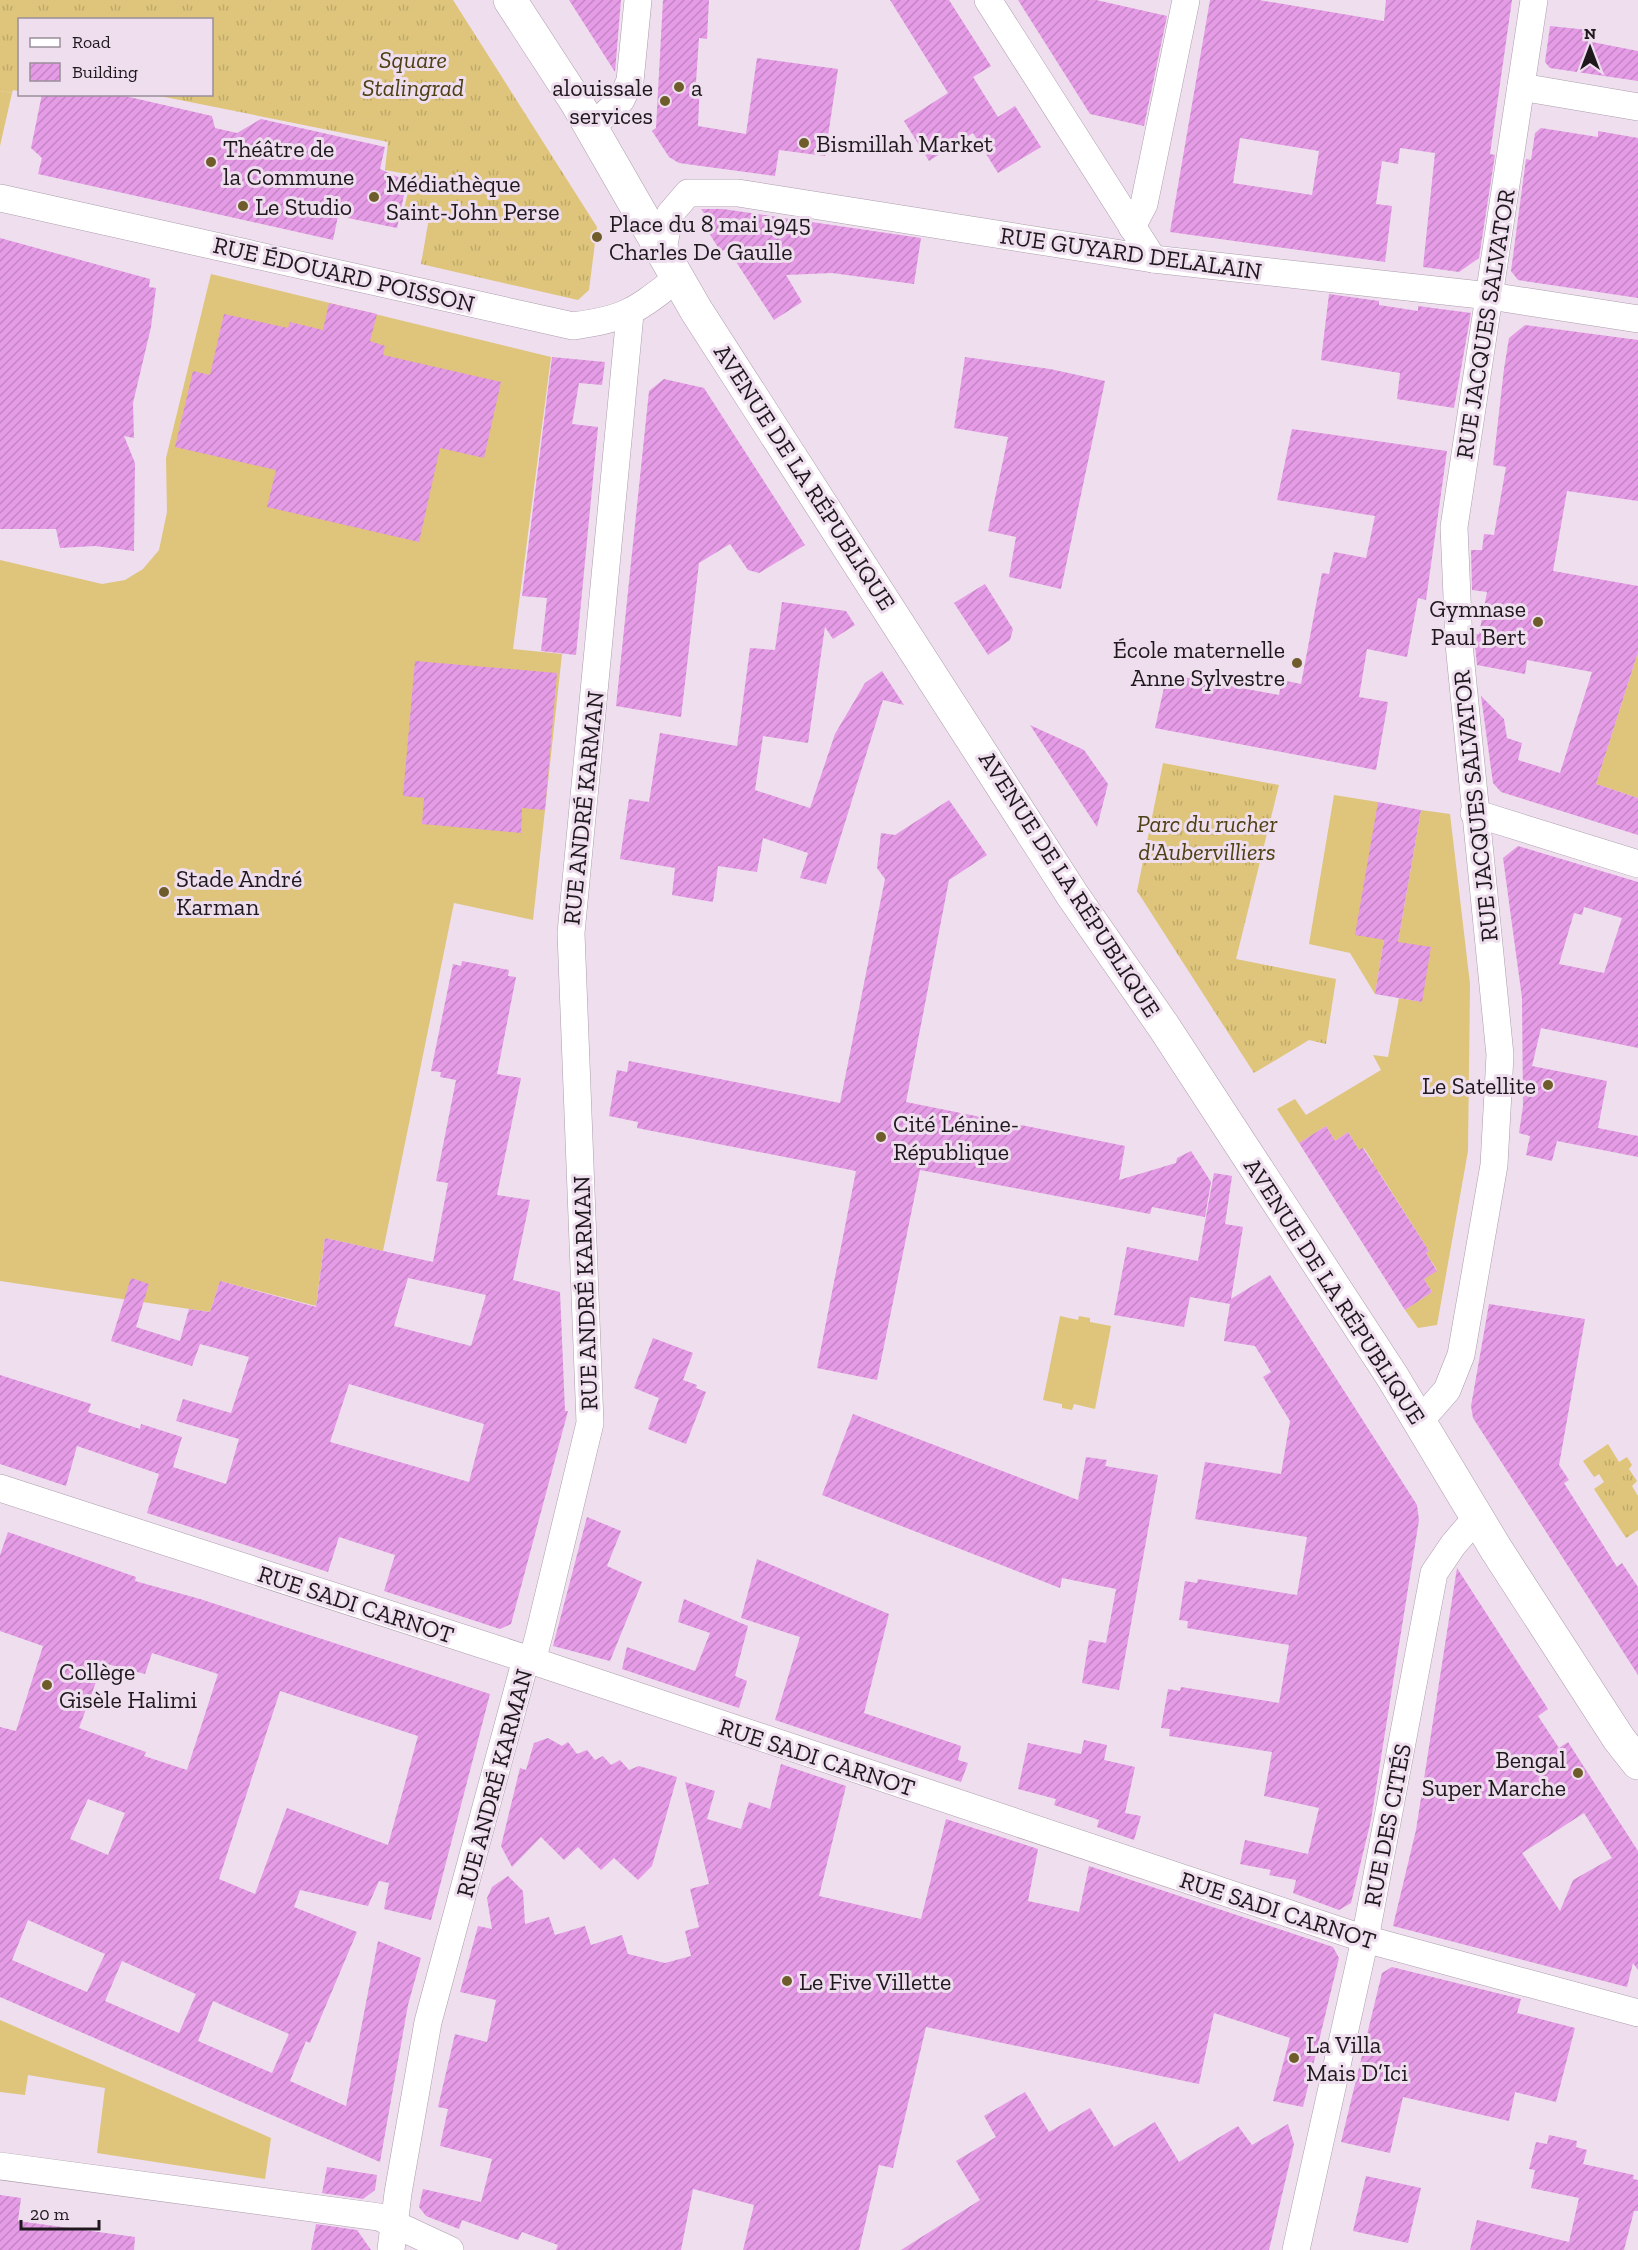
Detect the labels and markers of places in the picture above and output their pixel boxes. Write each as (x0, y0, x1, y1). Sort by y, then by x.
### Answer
place label: alouissale services (552, 73, 653, 130)
place label: a (691, 73, 703, 102)
marker: a (672, 80, 686, 94)
marker: alouissale services (658, 94, 672, 108)
place label: Bismillah Market (816, 129, 993, 158)
place label: Théâtre de la Commune (223, 134, 354, 191)
marker: Bismillah Market (797, 136, 811, 150)
marker: Théâtre de la Commune (204, 155, 218, 169)
place label: Médiathèque Saint-John Perse (386, 169, 559, 226)
marker: Médiathèque Saint-John Perse (367, 190, 381, 204)
place label: Le Studio (255, 192, 352, 221)
marker: Le Studio (236, 199, 250, 213)
place label: Place du 8 mai 1945 Charles De Gaulle (609, 209, 811, 266)
marker: Place du 8 mai 1945 Charles De Gaulle (590, 230, 604, 244)
place label: Gymnase Paul Bert (1429, 594, 1526, 651)
marker: Gymnase Paul Bert (1531, 615, 1545, 629)
place label: École maternelle Anne Sylvestre (1113, 635, 1285, 692)
marker: École maternelle Anne Sylvestre (1290, 656, 1304, 670)
place label: Stade André Karman (176, 864, 302, 921)
marker: Stade André Karman (157, 885, 171, 899)
place label: Le Satellite (1422, 1071, 1536, 1100)
marker: Le Satellite (1541, 1078, 1555, 1092)
place label: Cité Lénine- République (893, 1109, 1019, 1166)
marker: Cité Lénine- République (874, 1130, 888, 1144)
place label: Collège Gisèle Halimi (59, 1657, 197, 1714)
marker: Collège Gisèle Halimi (40, 1678, 54, 1692)
place label: Bengal Super Marche (1422, 1745, 1566, 1802)
marker: Bengal Super Marche (1571, 1766, 1585, 1780)
place label: Le Five Villette (799, 1967, 951, 1996)
marker: Le Five Villette (780, 1974, 794, 1988)
place label: La Villa Mais D’Ici (1306, 2030, 1408, 2087)
marker: La Villa Mais D’Ici (1287, 2051, 1301, 2065)

